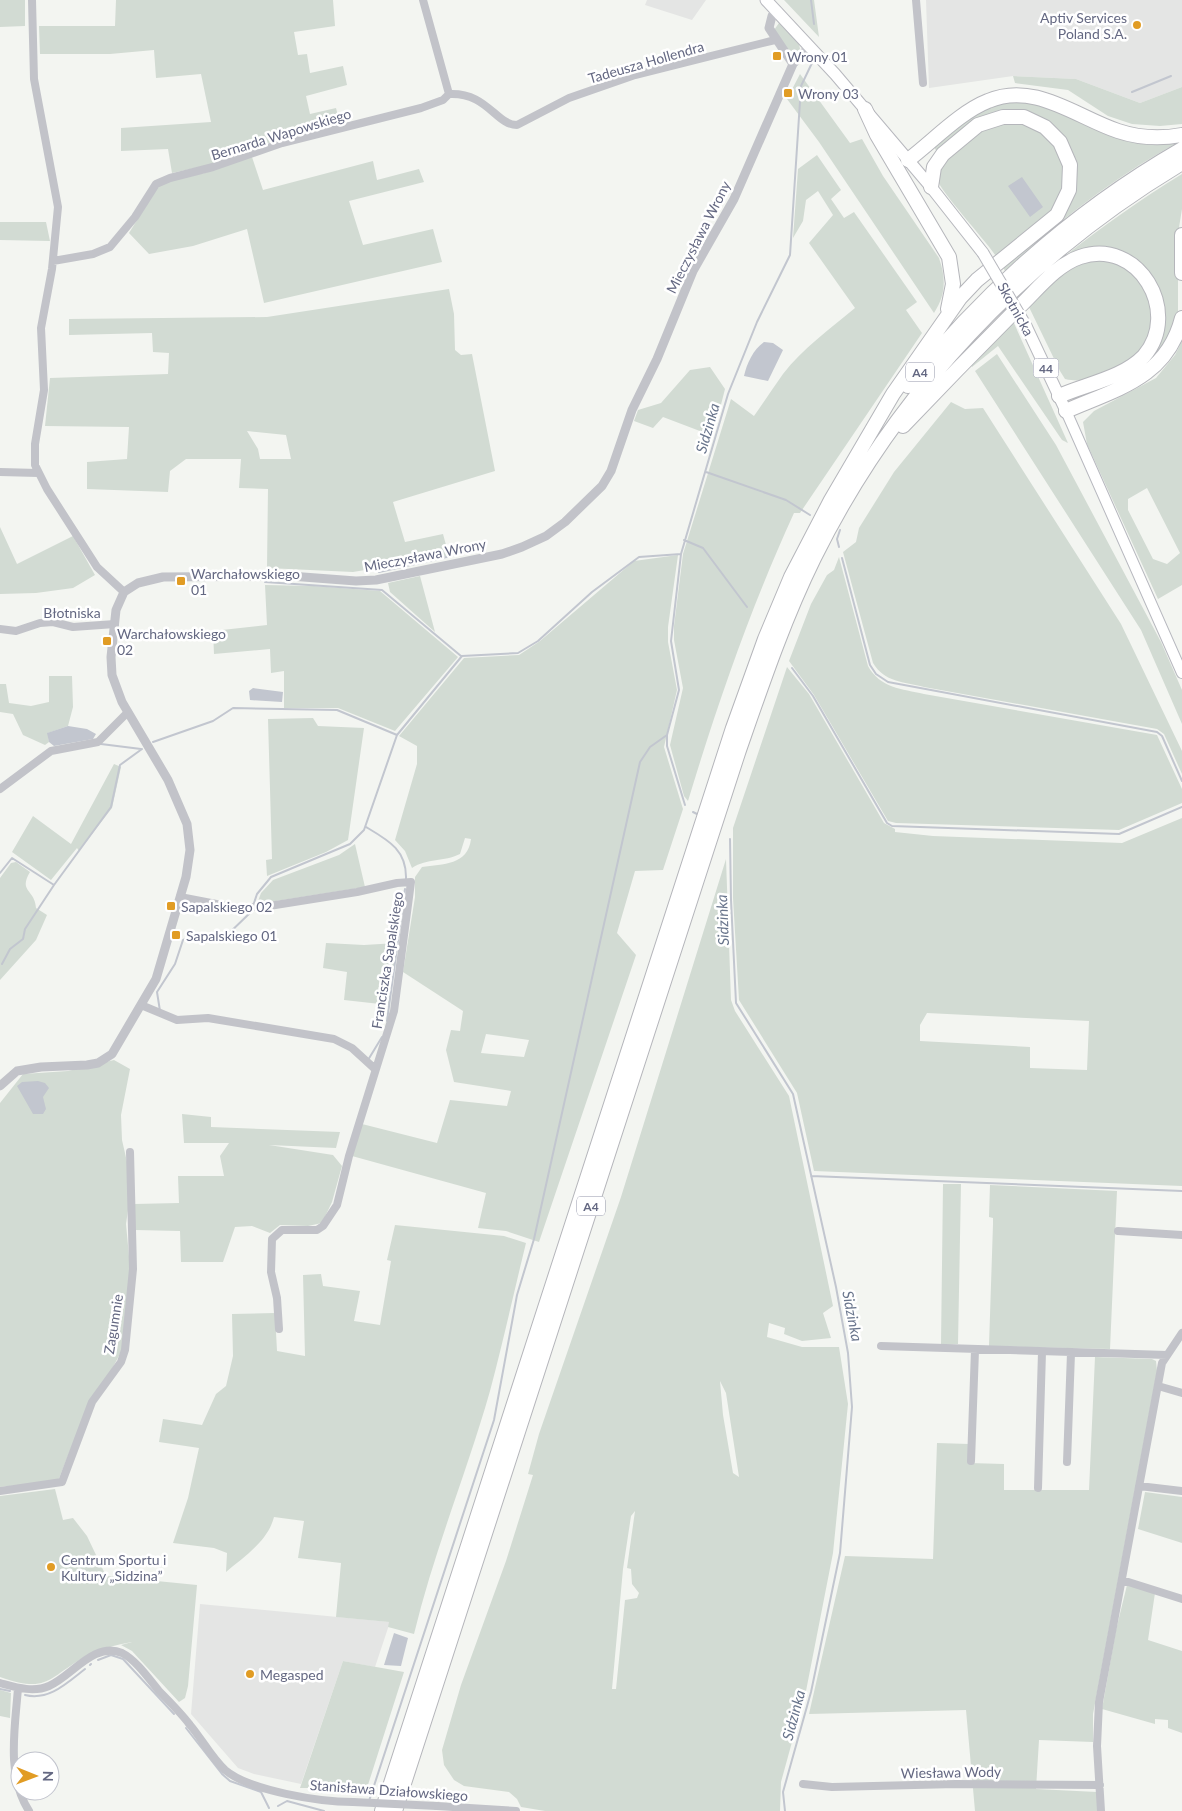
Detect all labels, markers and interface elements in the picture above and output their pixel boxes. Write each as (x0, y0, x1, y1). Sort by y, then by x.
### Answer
place label: Aptiv Services Poland S.A. (1040, 9, 1127, 42)
marker: Aptiv Services Poland S.A. (1131, 19, 1143, 31)
street label: Tadeusza Hollendra (586, 37, 706, 87)
place label: Wrony 01 (787, 48, 848, 65)
marker: Wrony 01 (771, 50, 783, 62)
place label: Wrony 03 (798, 85, 859, 102)
marker: Wrony 03 (782, 87, 794, 99)
street label: Bernarda Wapowskiego (209, 105, 353, 163)
street label: Mieczysława Wrony (662, 177, 734, 296)
street label: Skotnicka (994, 279, 1038, 339)
road number: 44 (1034, 358, 1058, 378)
road number: A4 (906, 362, 934, 382)
water label: Sidzinka (691, 401, 723, 455)
street label: Mieczysława Wrony (363, 535, 488, 575)
place label: Warchałowskiego 01 (191, 565, 300, 598)
marker: Warchałowskiego 01 (175, 575, 187, 587)
street label: Błotniska (43, 604, 101, 621)
place label: Warchałowskiego 02 (117, 625, 226, 658)
marker: Warchałowskiego 02 (101, 635, 113, 647)
street label: Franciszka Sapalskiego (368, 890, 406, 1030)
water label: Sidzinka (712, 894, 732, 946)
place label: Sapalskiego 02 (181, 898, 272, 915)
marker: Sapalskiego 02 (165, 900, 177, 912)
place label: Sapalskiego 01 (186, 927, 277, 944)
marker: Sapalskiego 01 (170, 929, 182, 941)
road number: A4 (577, 1196, 605, 1216)
water label: Sidzinka (839, 1289, 867, 1343)
street label: Zagumnie (100, 1293, 126, 1355)
place label: Centrum Sportu i Kultury „Sidzina” (61, 1551, 166, 1584)
marker: Centrum Sportu i Kultury „Sidzina” (45, 1561, 57, 1573)
place label: Megasped (260, 1666, 324, 1683)
marker: Megasped (244, 1668, 256, 1680)
water label: Sidzinka (778, 1688, 808, 1742)
north arrow (10, 1751, 60, 1801)
street label: Wiesława Wody (901, 1763, 1002, 1781)
text: N (40, 1771, 57, 1782)
street label: Stanisława Działowskiego (309, 1776, 469, 1804)

